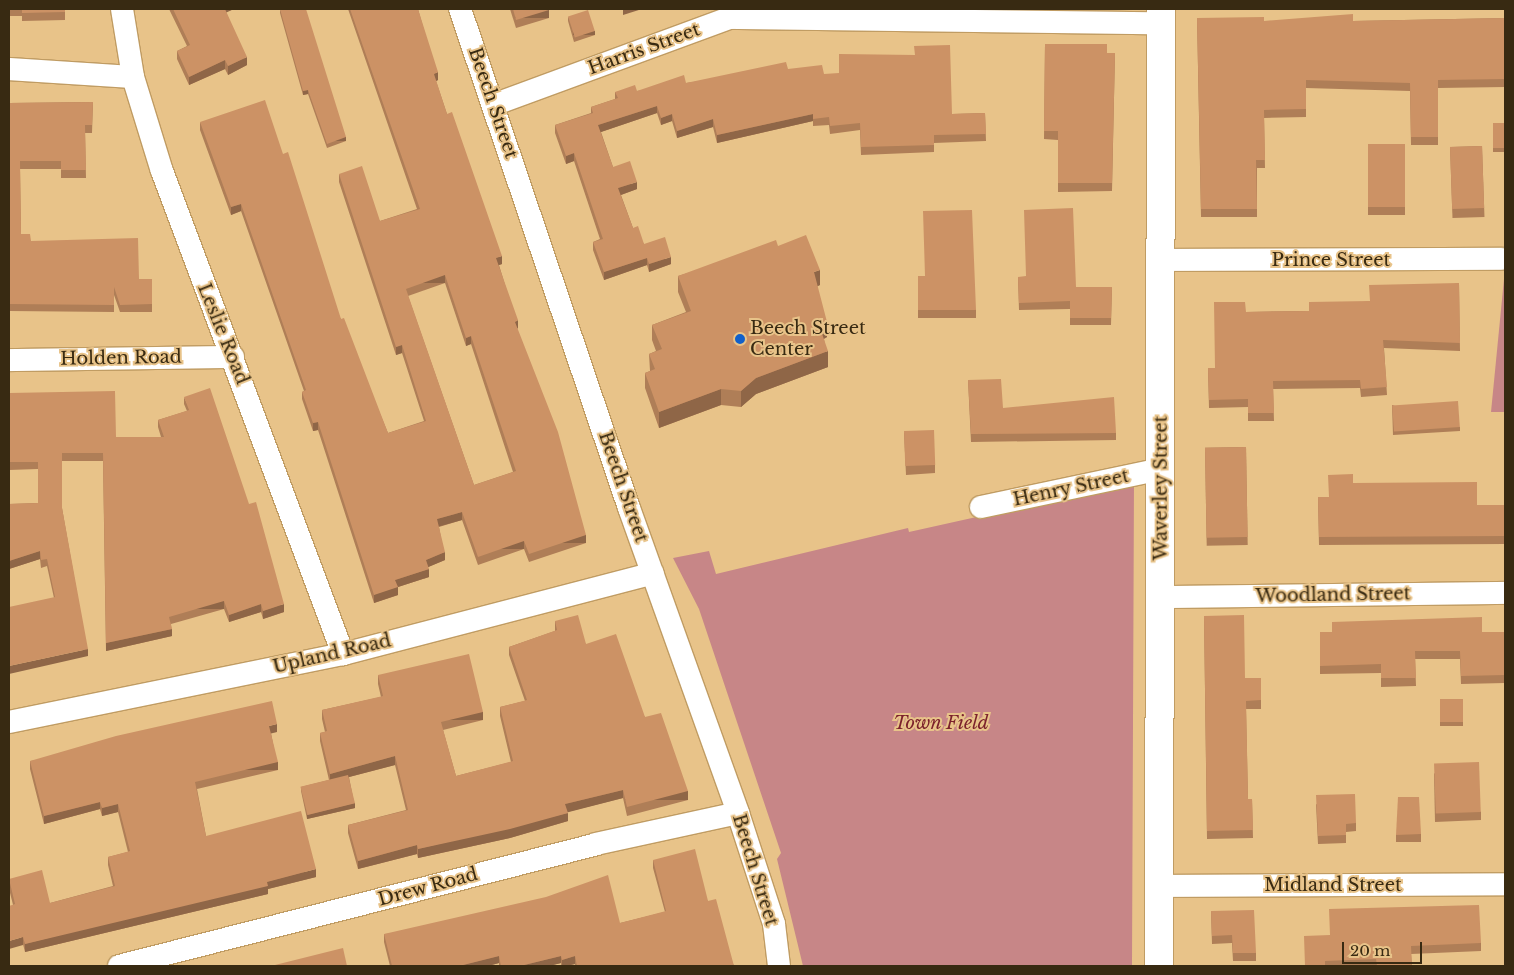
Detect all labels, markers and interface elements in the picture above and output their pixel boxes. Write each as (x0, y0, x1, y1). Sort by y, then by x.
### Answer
street label: Harris Street (585, 19, 703, 79)
street label: Beech Street (464, 45, 522, 161)
street label: Prince Street (1272, 249, 1390, 271)
street label: Leslie Road (193, 280, 253, 388)
place label: Beech Street Center (750, 318, 866, 360)
marker: Beech Street Center (734, 333, 746, 345)
street label: Holden Road (60, 346, 182, 370)
street label: Waverley Street (1150, 415, 1172, 561)
street label: Beech Street (594, 429, 652, 545)
street label: Henry Street (1011, 465, 1131, 511)
street label: Woodland Street (1255, 583, 1411, 607)
street label: Upland Road (271, 630, 393, 678)
park label: Town Field (893, 712, 989, 734)
street label: Beech Street (728, 811, 782, 929)
street label: Drew Road (376, 863, 480, 911)
street label: Midland Street (1264, 874, 1402, 896)
scale bar (1344, 932, 1424, 964)
text: 20 m (1350, 941, 1390, 960)

